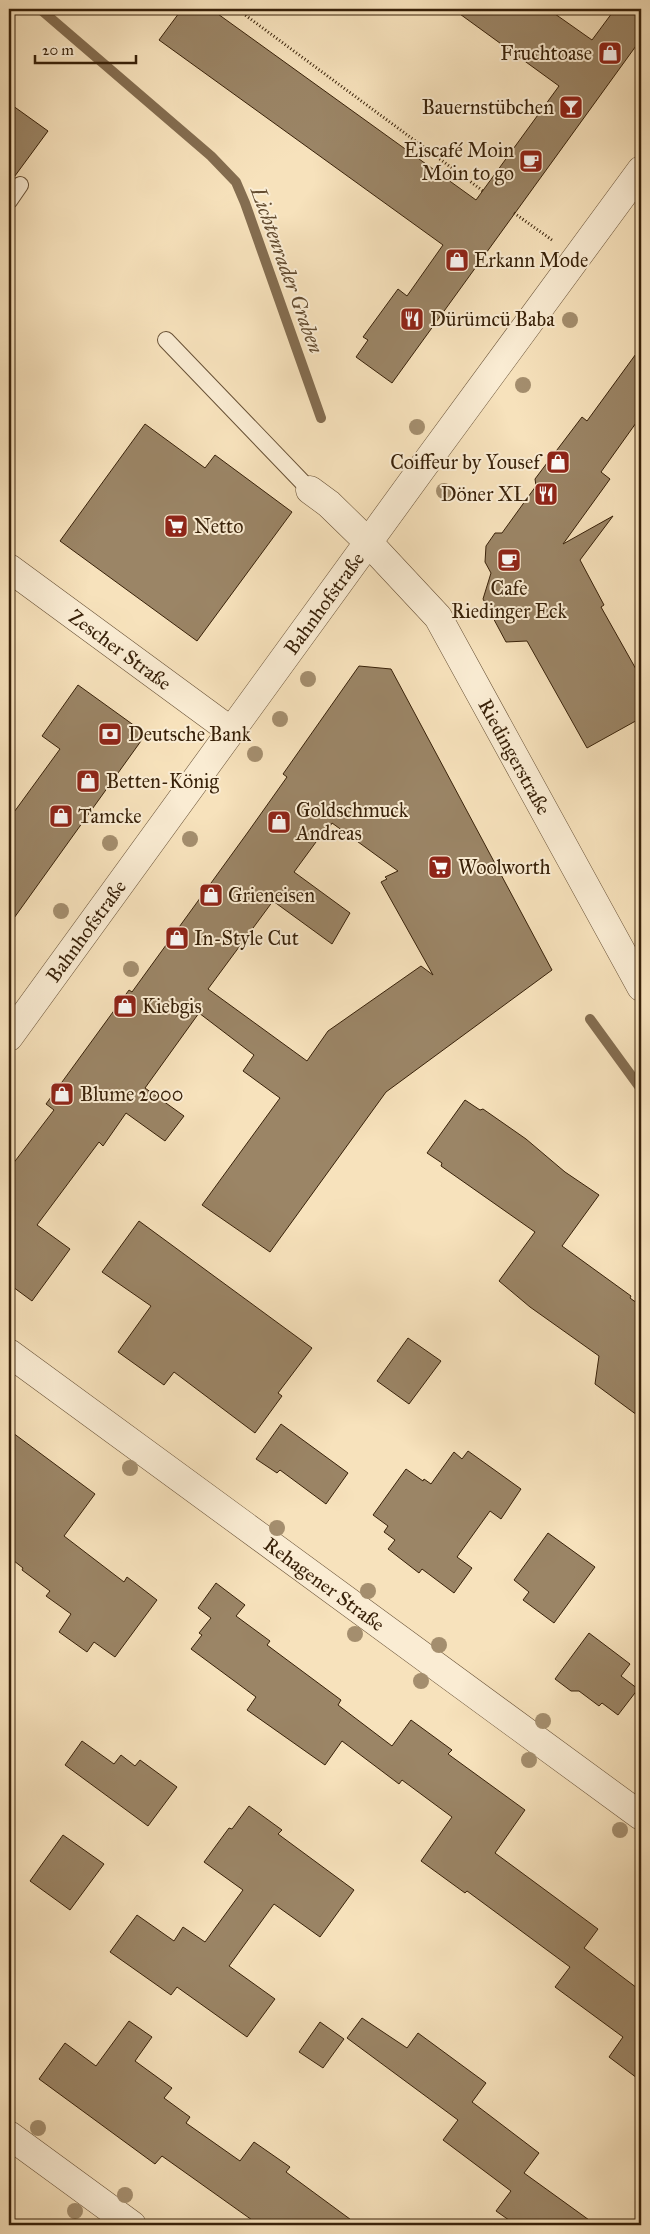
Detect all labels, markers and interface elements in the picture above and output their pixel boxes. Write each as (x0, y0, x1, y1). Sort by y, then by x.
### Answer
scale bar (35, 32, 136, 64)
shop icon: Fruchtoase (597, 40, 623, 66)
text: 20 m (42, 41, 74, 59)
place label: Fruchtoase (500, 41, 592, 65)
bar icon: Bauernstübchen (558, 94, 584, 120)
place label: Bauernstübchen (422, 95, 554, 119)
place label: Eiscafé Moin Moin to go (404, 138, 514, 186)
cafe icon: Eiscafé Moin Moin to go (518, 148, 544, 174)
water label: Lichtenrader Graben (244, 182, 329, 357)
shop icon: Erkann Mode (444, 247, 470, 273)
place label: Erkann Mode (474, 248, 588, 272)
restaurant icon: Dürümcü Baba (399, 306, 425, 332)
place label: Dürümcü Baba (430, 307, 555, 331)
shop icon: Coiffeur by Yousef (545, 449, 571, 475)
place label: Coiffeur by Yousef (390, 450, 543, 474)
restaurant icon: Döner XL (533, 481, 559, 507)
place label: Döner XL (441, 482, 528, 506)
supermarket icon: Netto (163, 513, 189, 539)
place label: Netto (194, 514, 243, 538)
street label: Bahnhofstraße (279, 547, 369, 659)
cafe icon: Cafe Riedinger Eck (496, 547, 522, 573)
place label: Cafe Riedinger Eck (451, 576, 568, 624)
street label: Zescher Straße (64, 604, 176, 695)
street label: Riedingerstraße (473, 695, 556, 819)
bank icon: Deutsche Bank (97, 721, 123, 747)
place label: Deutsche Bank (128, 722, 252, 746)
shop icon: Betten-König (75, 768, 101, 794)
place label: Betten-König (106, 769, 220, 794)
place label: Goldschmuck Andreas (295, 798, 409, 845)
shop icon: Tamcke (48, 803, 74, 829)
place label: Tamcke (78, 804, 142, 828)
shop icon: Goldschmuck Andreas (266, 809, 292, 835)
supermarket icon: Woolworth (427, 854, 453, 880)
place label: Woolworth (458, 855, 551, 879)
street label: Bahnhofstraße (41, 875, 131, 987)
shop icon: Grieneisen (198, 882, 224, 908)
place label: Grieneisen (228, 883, 315, 907)
shop icon: In-Style Cut (164, 925, 190, 951)
place label: In-Style Cut (194, 926, 299, 950)
shop icon: Kiebgis (112, 993, 138, 1019)
place label: Kiebgis (142, 994, 202, 1019)
shop icon: Blume 2000 (49, 1081, 75, 1107)
place label: Blume 2000 (80, 1082, 183, 1106)
street label: Rehagener Straße (259, 1532, 389, 1636)

